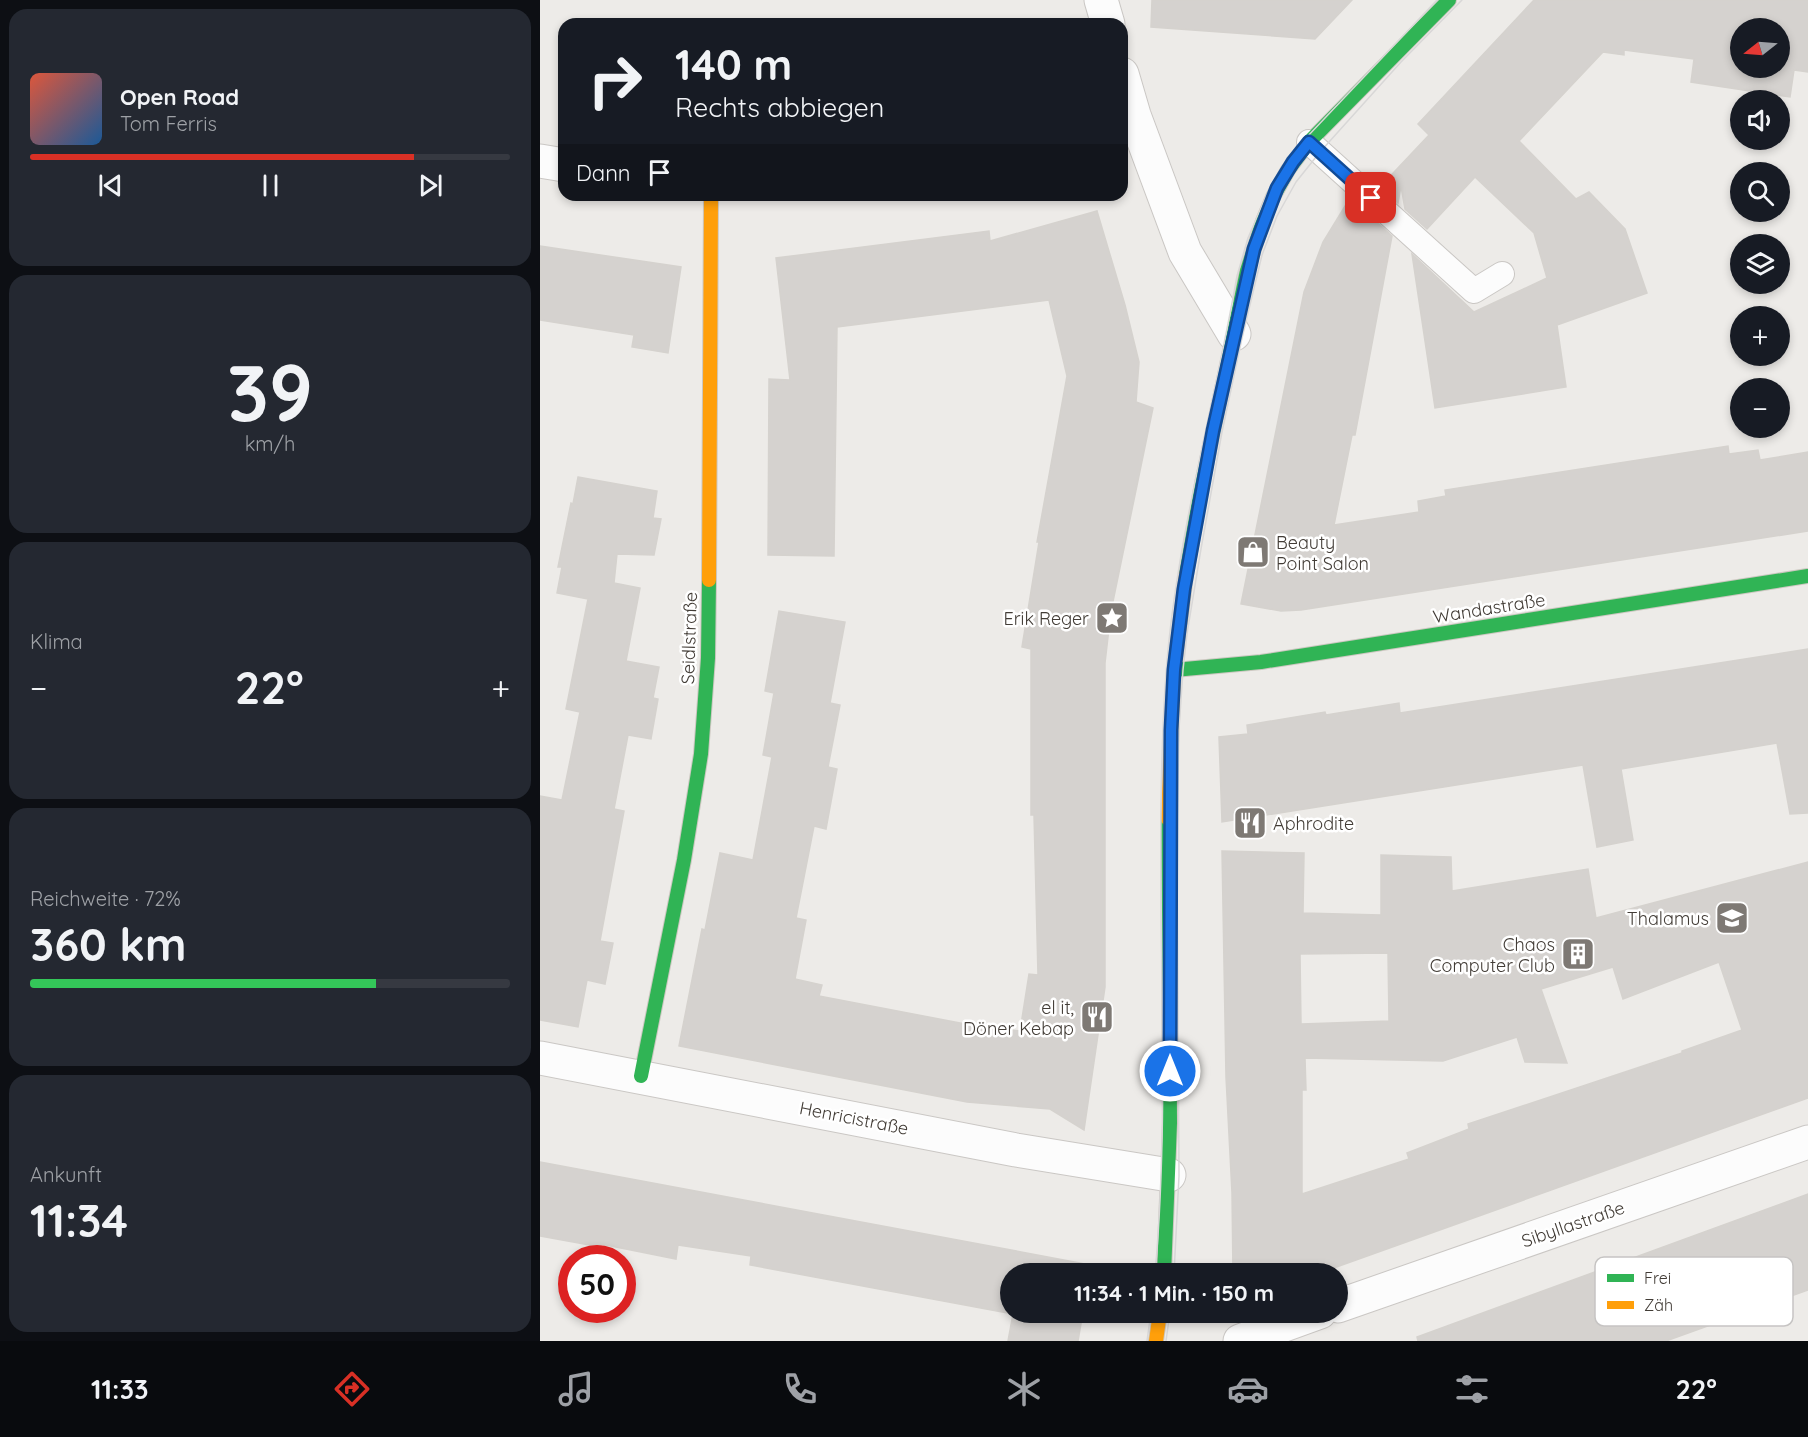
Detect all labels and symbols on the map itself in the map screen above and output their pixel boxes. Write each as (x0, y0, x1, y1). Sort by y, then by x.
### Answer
north arrow (1730, 18, 1790, 78)
pin (1345, 172, 1396, 223)
place label: Beauty Point Salon (1276, 531, 1369, 575)
shop icon: Beauty Point Salon (1235, 534, 1271, 570)
street label: Wandastraße (1431, 588, 1547, 628)
street label: Seidlstraße (676, 591, 702, 685)
place icon: Erik Reger (1094, 600, 1130, 636)
place label: Erik Reger (1003, 607, 1089, 630)
restaurant icon: Aphrodite (1232, 805, 1268, 841)
place label: Aphrodite (1273, 812, 1354, 835)
school or university icon: Thalamus (1714, 900, 1750, 936)
place label: Thalamus (1627, 907, 1709, 930)
place label: Chaos Computer Club (1430, 933, 1555, 977)
building icon: Chaos Computer Club (1560, 936, 1596, 972)
place label: el it, Döner Kebap (963, 996, 1074, 1040)
restaurant icon: el it, Döner Kebap (1079, 999, 1115, 1035)
position arrow (1138, 1039, 1202, 1103)
street label: Henricistraße (797, 1096, 911, 1140)
street label: Sibyllastraße (1518, 1196, 1628, 1252)
speed limit sign: 50 (558, 1245, 636, 1323)
legend (1595, 1257, 1793, 1326)
text: Frei (1644, 1268, 1671, 1288)
text: Zäh (1644, 1295, 1673, 1315)

